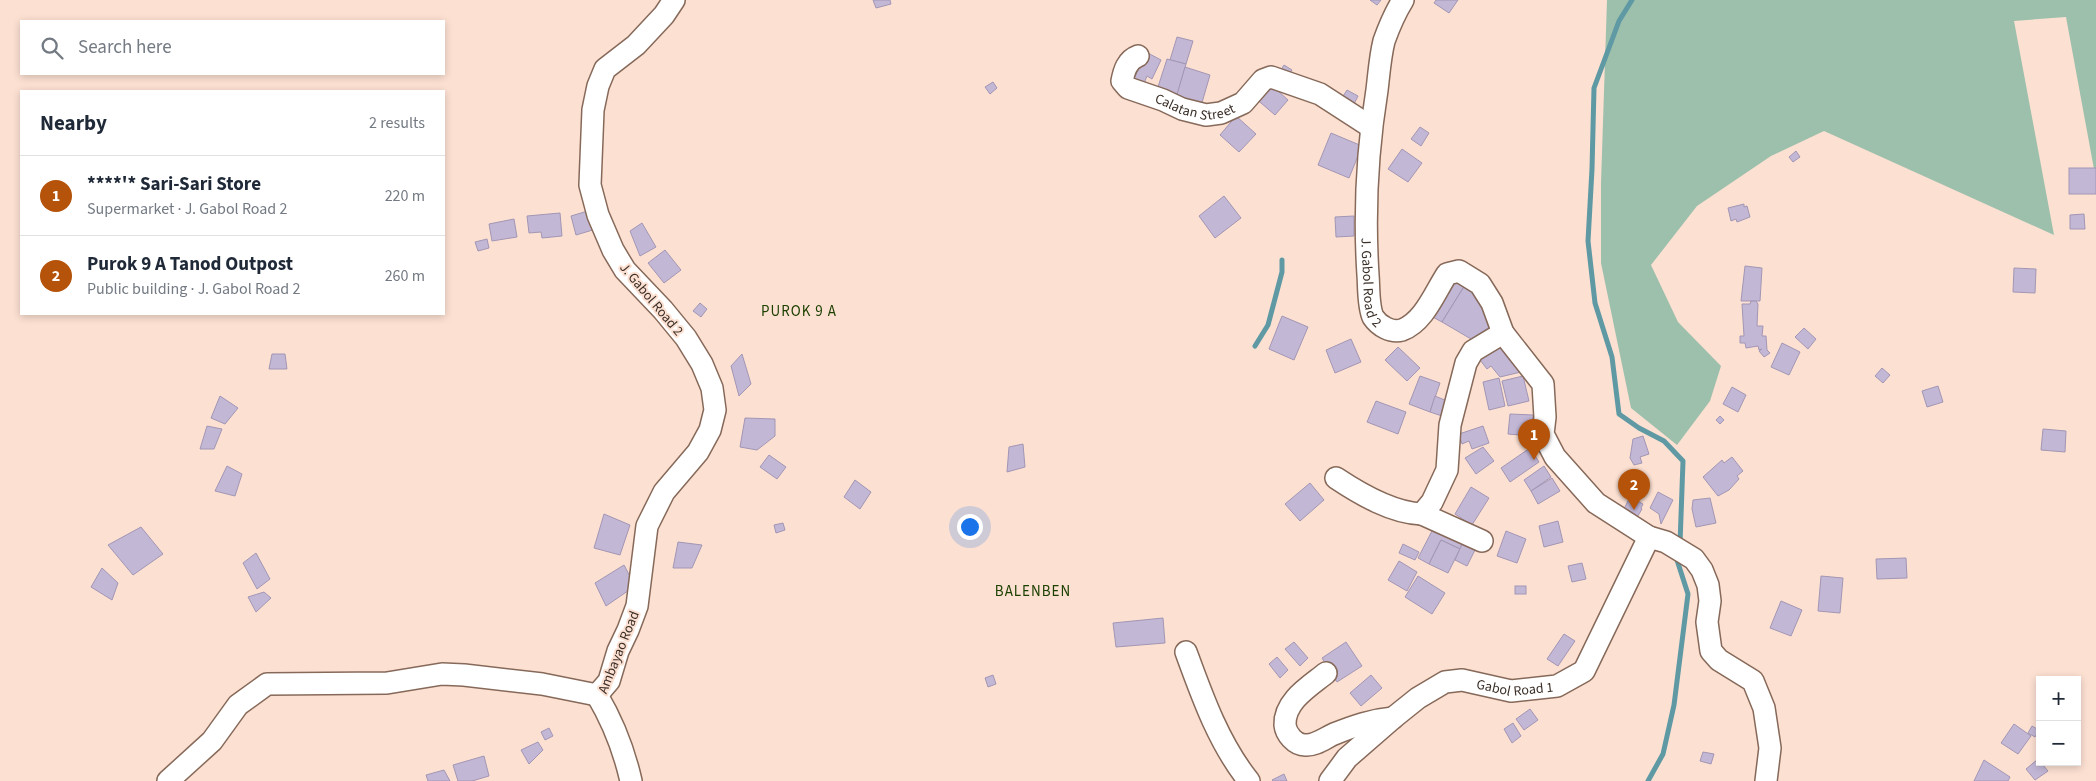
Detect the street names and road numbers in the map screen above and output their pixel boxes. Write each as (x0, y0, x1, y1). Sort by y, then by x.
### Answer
street label: Calatan Street (1152, 89, 1239, 126)
street label: J. Gabol Road 2 (1355, 237, 1386, 332)
street label: J. Gabol Road 2 (615, 259, 688, 341)
street label: Ambayao Road (593, 608, 645, 697)
street label: Gabol Road 1 (1474, 675, 1554, 702)

